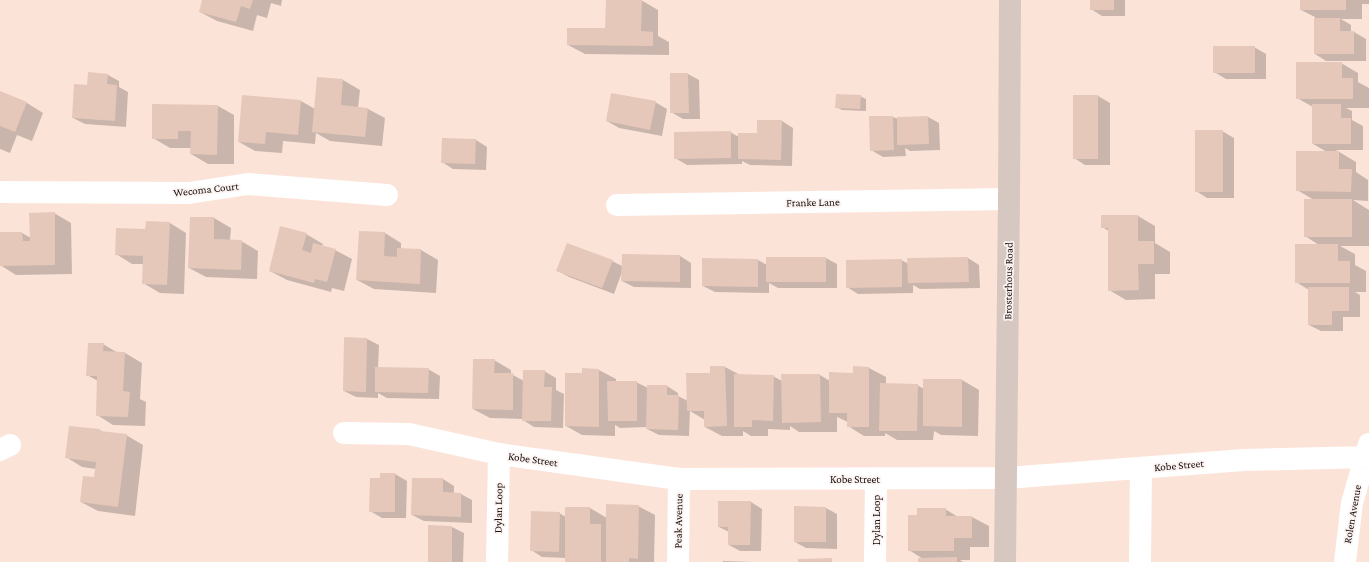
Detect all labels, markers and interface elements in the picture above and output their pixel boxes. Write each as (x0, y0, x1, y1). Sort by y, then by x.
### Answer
street label: Wecoma Court (173, 180, 240, 198)
street label: Franke Lane (786, 196, 840, 208)
street label: Brosterhous Road (1001, 242, 1015, 320)
street label: Kobe Street (507, 450, 559, 468)
street label: Kobe Street (1154, 457, 1205, 473)
street label: Kobe Street (830, 473, 880, 485)
street label: Dylan Loop (492, 482, 505, 533)
street label: Rolen Avenue (1341, 483, 1363, 544)
street label: Peak Avenue (672, 493, 684, 549)
street label: Dylan Loop (870, 495, 883, 545)

